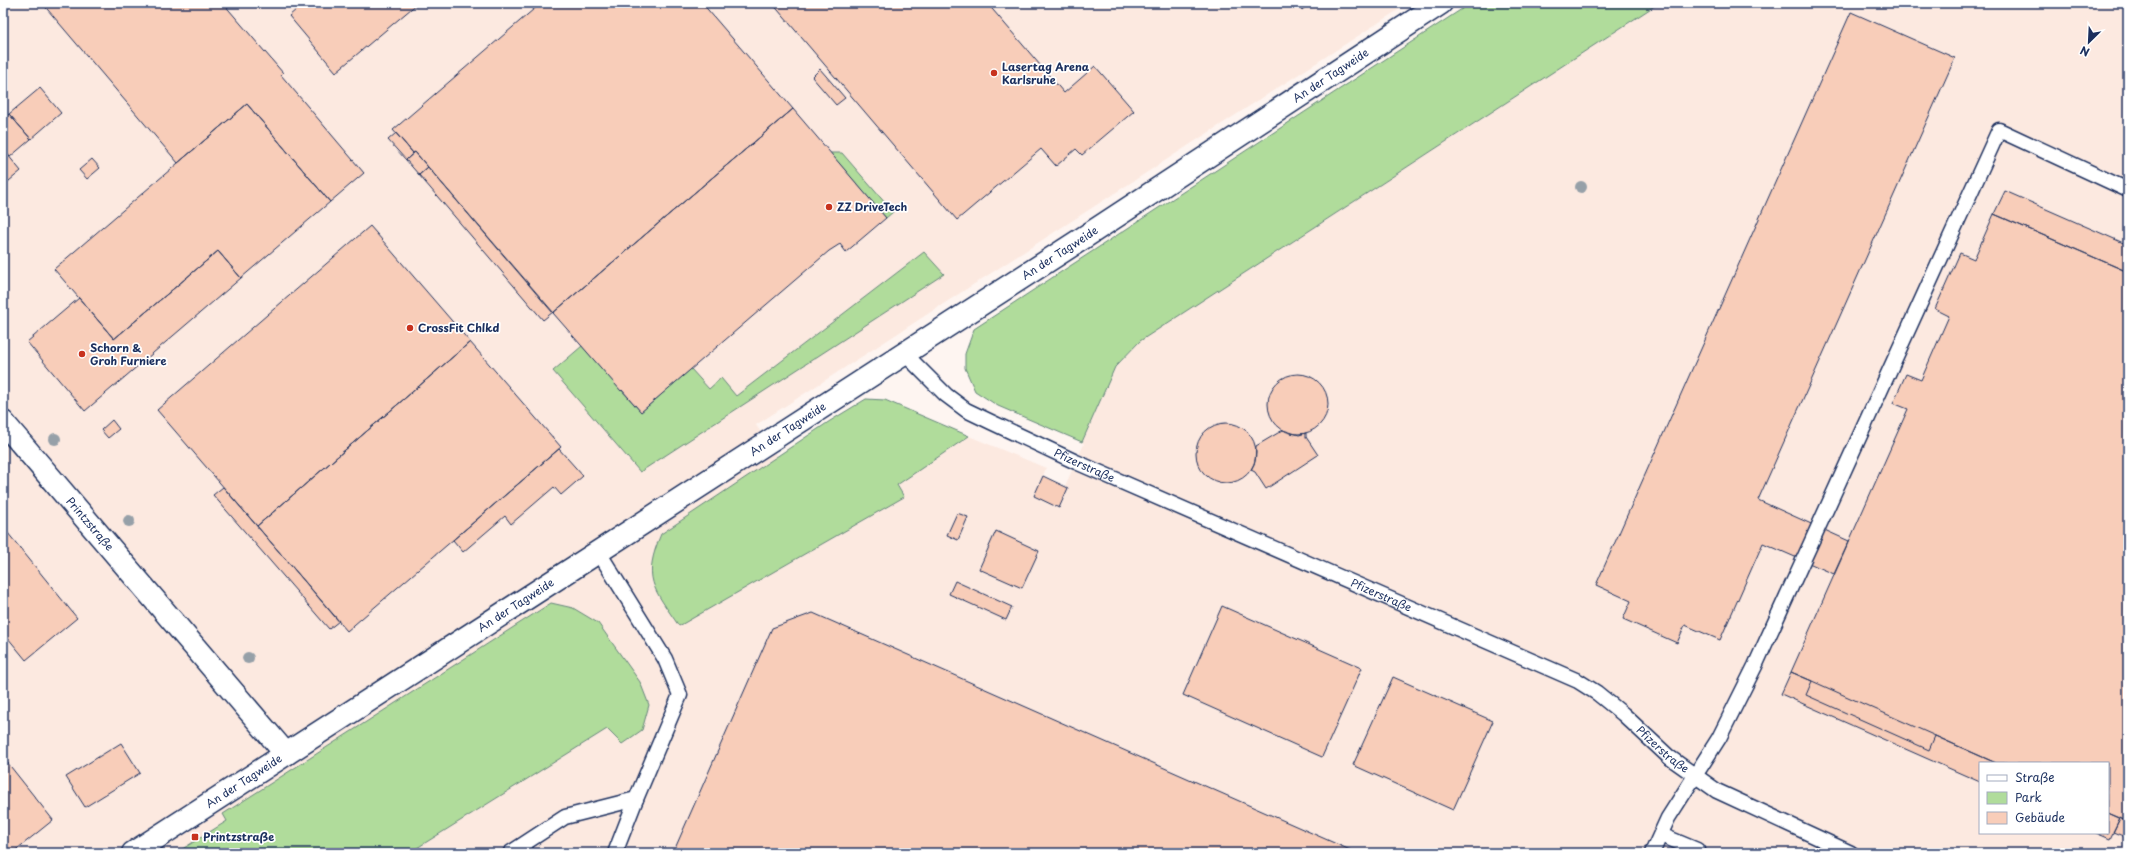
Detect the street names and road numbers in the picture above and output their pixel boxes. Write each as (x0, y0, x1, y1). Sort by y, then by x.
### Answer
street label: An der Tagweide (1289, 44, 1372, 106)
street label: An der Tagweide (1018, 221, 1101, 284)
street label: An der Tagweide (746, 398, 829, 460)
street label: Pfizerstraße (1051, 444, 1118, 486)
street label: Printzstraße (62, 493, 118, 554)
street label: An der Tagweide (474, 574, 557, 636)
street label: Pfizerstraße (1348, 574, 1415, 616)
street label: Pfizerstraße (1633, 722, 1693, 777)
street label: An der Tagweide (202, 750, 285, 812)

